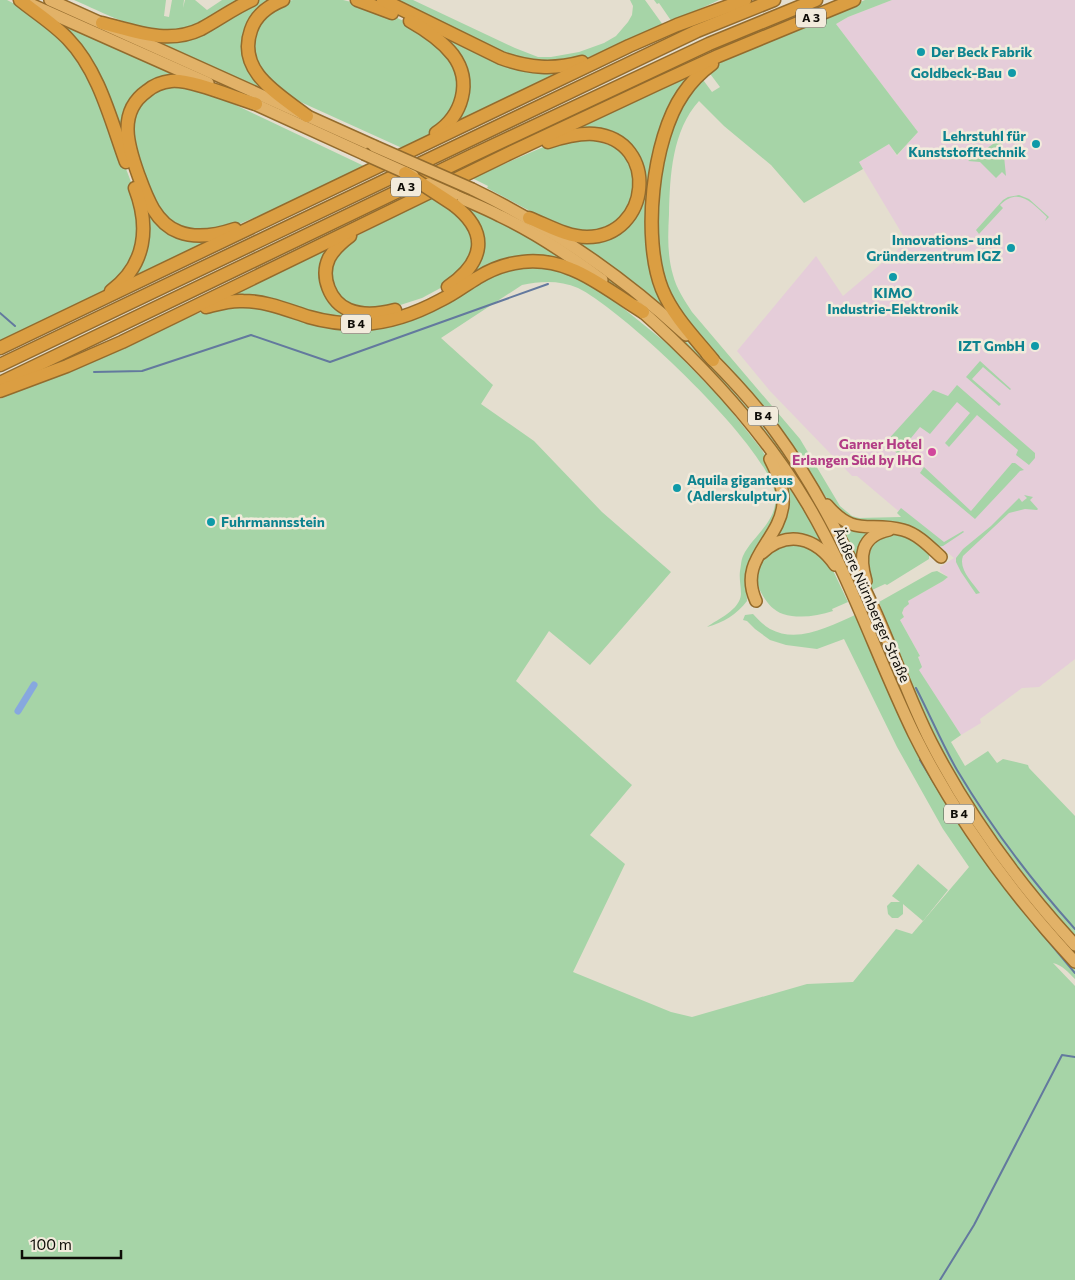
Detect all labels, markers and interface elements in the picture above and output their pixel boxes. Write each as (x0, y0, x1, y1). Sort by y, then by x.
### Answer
road number: A 3 (796, 8, 826, 28)
place label: Der Beck Fabrik (931, 43, 1032, 60)
marker: Der Beck Fabrik (915, 46, 927, 58)
place label: Goldbeck-Bau (911, 64, 1002, 81)
marker: Goldbeck-Bau (1006, 67, 1018, 79)
place label: Lehrstuhl für Kunststofftechnik (908, 127, 1026, 160)
marker: Lehrstuhl für Kunststofftechnik (1030, 138, 1042, 150)
road number: A 3 (391, 178, 421, 196)
place label: Innovations- und Gründerzentrum IGZ (866, 231, 1001, 264)
marker: Innovations- und Gründerzentrum IGZ (1005, 242, 1017, 254)
marker: KIMO Industrie-Elektronik (887, 271, 899, 283)
place label: KIMO Industrie-Elektronik (827, 284, 959, 317)
road number: B 4 (341, 314, 371, 334)
place label: IZT GmbH (958, 337, 1025, 354)
marker: IZT GmbH (1029, 340, 1041, 352)
road number: B 4 (748, 406, 778, 426)
place label: Garner Hotel Erlangen Süd by IHG (792, 435, 922, 468)
marker: Garner Hotel Erlangen Süd by IHG (926, 446, 938, 458)
place label: Aquila giganteus (Adlerskulptur) (687, 471, 794, 504)
marker: Aquila giganteus (Adlerskulptur) (671, 482, 683, 494)
place label: Fuhrmannsstein (221, 513, 325, 530)
marker: Fuhrmannsstein (205, 516, 217, 528)
street label: Äußere Nürnberger Straße (831, 525, 914, 685)
road number: B 4 (944, 804, 974, 824)
scale bar (22, 1228, 121, 1260)
text: 100 m (30, 1235, 72, 1253)

